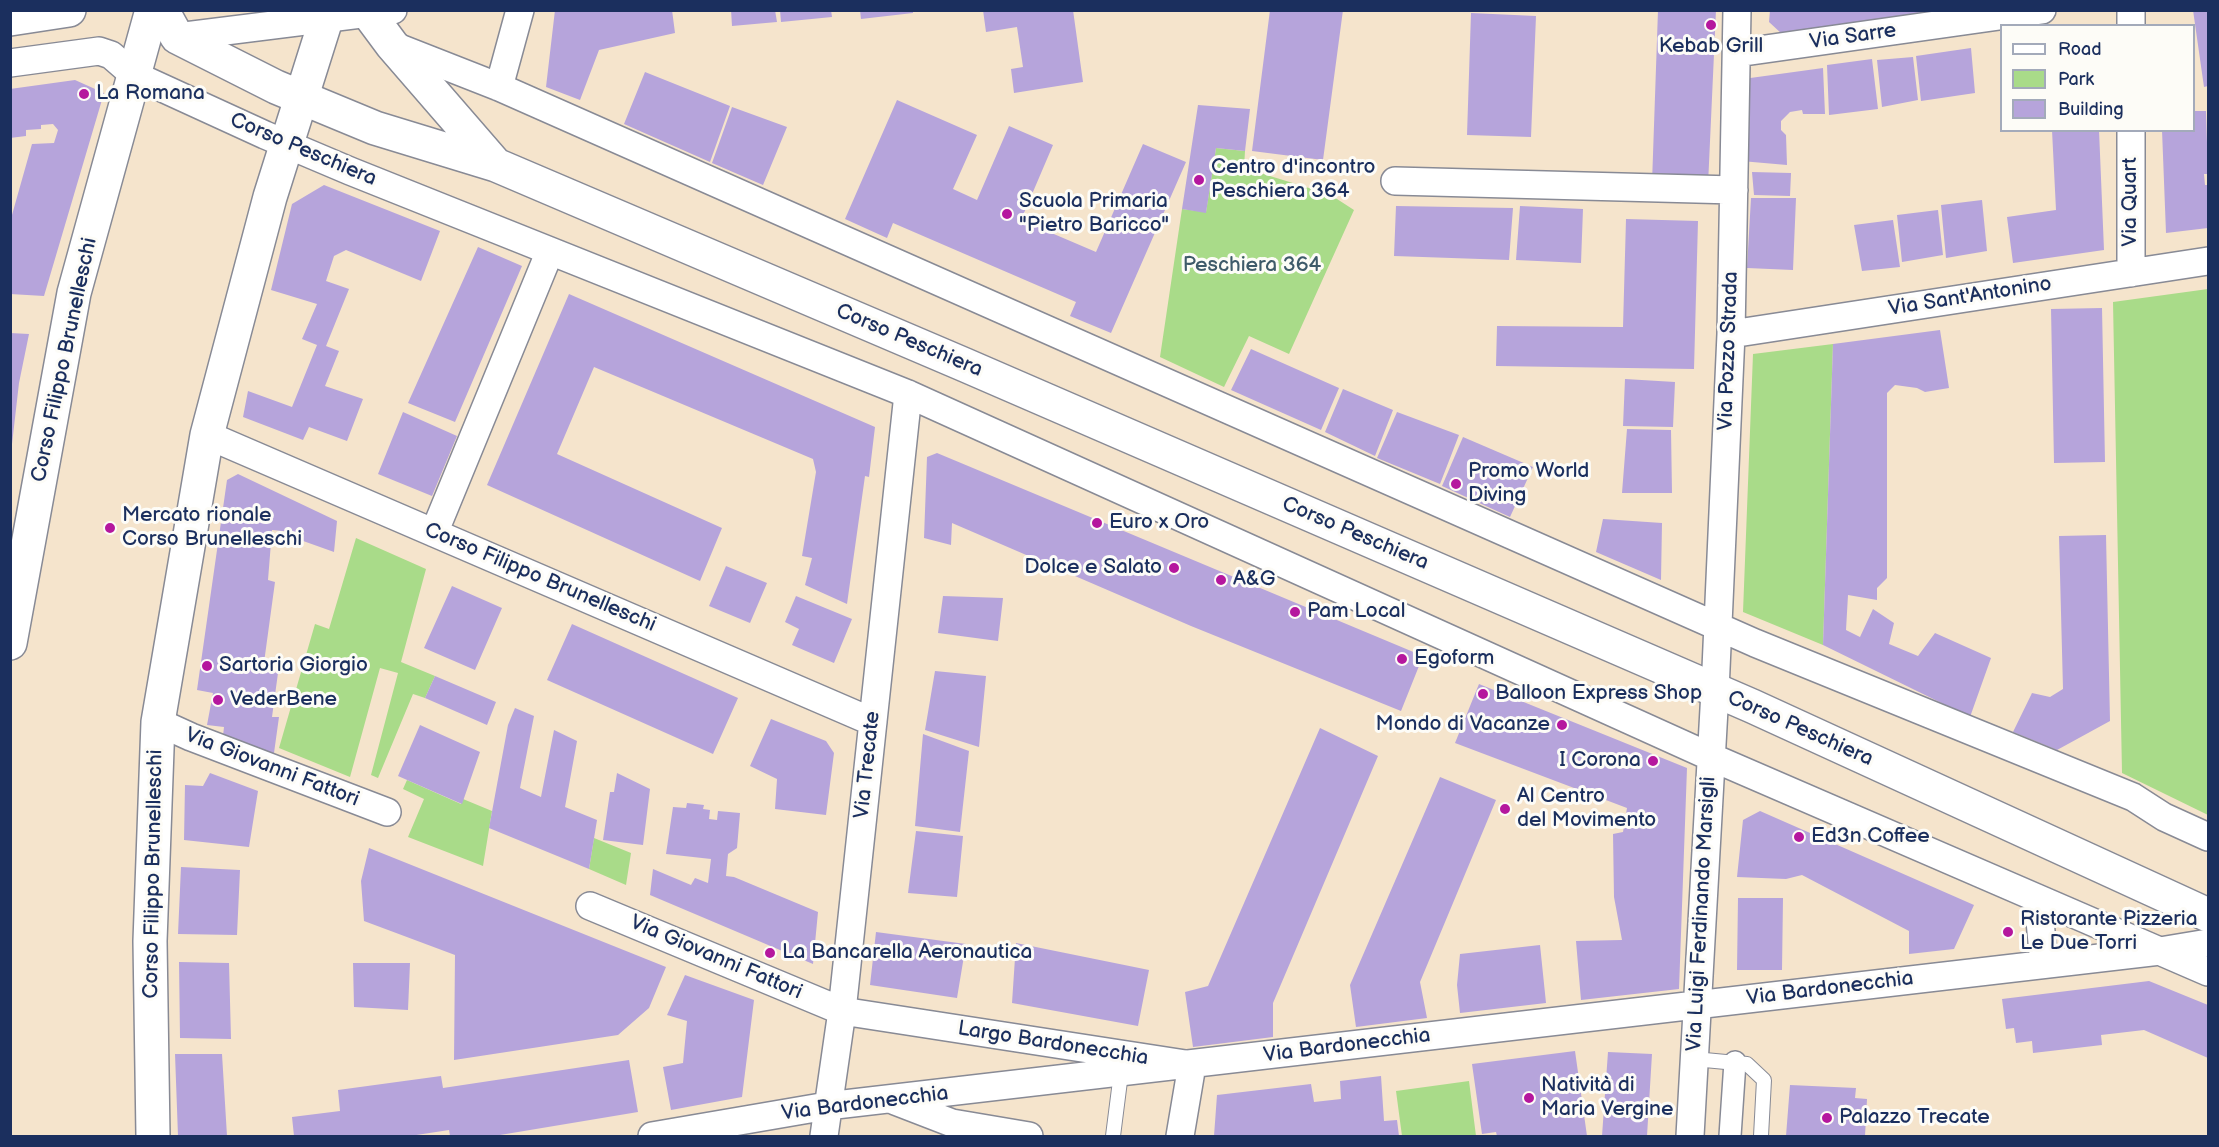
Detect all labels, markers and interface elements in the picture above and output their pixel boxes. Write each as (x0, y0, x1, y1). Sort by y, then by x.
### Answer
marker: Kebab Grill (1704, 18, 1718, 32)
street label: Via Sarre (1808, 18, 1898, 56)
legend (2000, 24, 2195, 132)
place label: Kebab Grill (1659, 34, 1763, 60)
text: Road (2058, 39, 2102, 60)
text: Park (2058, 69, 2094, 90)
place label: La Romana (96, 81, 205, 107)
marker: La Romana (77, 87, 91, 101)
text: Building (2058, 99, 2124, 120)
street label: Corso Peschiera (226, 108, 380, 192)
place label: Centro d'incontro Peschiera 364 (1211, 155, 1375, 205)
street label: Via Quart (2118, 157, 2144, 247)
marker: Centro d'incontro Peschiera 364 (1192, 173, 1206, 187)
place label: Scuola Primaria "Pietro Baricco" (1019, 189, 1169, 239)
marker: Scuola Primaria "Pietro Baricco" (1000, 207, 1014, 221)
street label: Corso Filippo Brunelleschi (27, 236, 103, 484)
park label: Peschiera 364 (1183, 253, 1321, 279)
street label: Via Pozzo Strada (1714, 271, 1744, 431)
street label: Via Sant'Antonino (1887, 272, 2053, 322)
street label: Corso Peschiera (832, 299, 986, 383)
place label: Promo World Diving (1468, 459, 1589, 509)
marker: Promo World Diving (1449, 477, 1463, 491)
street label: Corso Peschiera (1278, 492, 1432, 576)
place label: Mercato rionale Corso Brunelleschi (122, 503, 302, 553)
place label: Euro x Oro (1109, 510, 1209, 536)
marker: Euro x Oro (1090, 516, 1104, 530)
street label: Corso Filippo Brunelleschi (420, 518, 660, 638)
marker: Mercato rionale Corso Brunelleschi (103, 521, 117, 535)
place label: Dolce e Salato (1024, 555, 1162, 581)
marker: Dolce e Salato (1167, 561, 1181, 575)
place label: A&G (1233, 567, 1276, 593)
marker: A&G (1214, 573, 1228, 587)
place label: Pam Local (1307, 599, 1405, 625)
marker: Pam Local (1288, 605, 1302, 619)
place label: Egoform (1414, 646, 1494, 672)
marker: Egoform (1395, 652, 1409, 666)
place label: Sartoria Giorgio (219, 653, 368, 679)
marker: Sartoria Giorgio (200, 659, 214, 673)
place label: Balloon Express Shop (1495, 681, 1702, 707)
street label: Corso Peschiera (1723, 686, 1877, 772)
place label: VederBene (230, 687, 337, 713)
marker: Balloon Express Shop (1476, 687, 1490, 701)
marker: VederBene (211, 693, 225, 707)
street label: Via Trecate (850, 710, 886, 820)
place label: Mondo di Vacanze (1376, 712, 1550, 738)
marker: Mondo di Vacanze (1555, 718, 1569, 732)
street label: Via Giovanni Fattori (181, 723, 363, 813)
place label: I Corona (1559, 748, 1641, 774)
street label: Corso Filippo Brunelleschi (139, 749, 169, 999)
marker: I Corona (1646, 754, 1660, 768)
street label: Via Luigi Ferdinando Marsigli (1682, 776, 1722, 1052)
place label: Al Centro del Movimento (1517, 784, 1656, 834)
marker: Al Centro del Movimento (1498, 802, 1512, 816)
place label: Ed3n Coffee (1811, 824, 1930, 850)
marker: Ed3n Coffee (1792, 830, 1806, 844)
place label: Ristorante Pizzeria Le Due Torri (2020, 907, 2198, 957)
street label: Via Giovanni Fattori (626, 910, 806, 1006)
marker: Ristorante Pizzeria Le Due Torri (2001, 925, 2015, 939)
place label: La Bancarella Aeronautica (782, 940, 1032, 966)
marker: La Bancarella Aeronautica (763, 946, 777, 960)
street label: Via Bardonecchia (1745, 966, 1915, 1012)
street label: Largo Bardonecchia (956, 1016, 1150, 1072)
street label: Via Bardonecchia (1262, 1023, 1432, 1069)
place label: Natività di Maria Vergine (1541, 1073, 1673, 1123)
street label: Via Bardonecchia (780, 1081, 950, 1127)
marker: Natività di Maria Vergine (1522, 1091, 1536, 1105)
place label: Palazzo Trecate (1839, 1105, 1990, 1131)
marker: Palazzo Trecate (1820, 1111, 1834, 1125)

